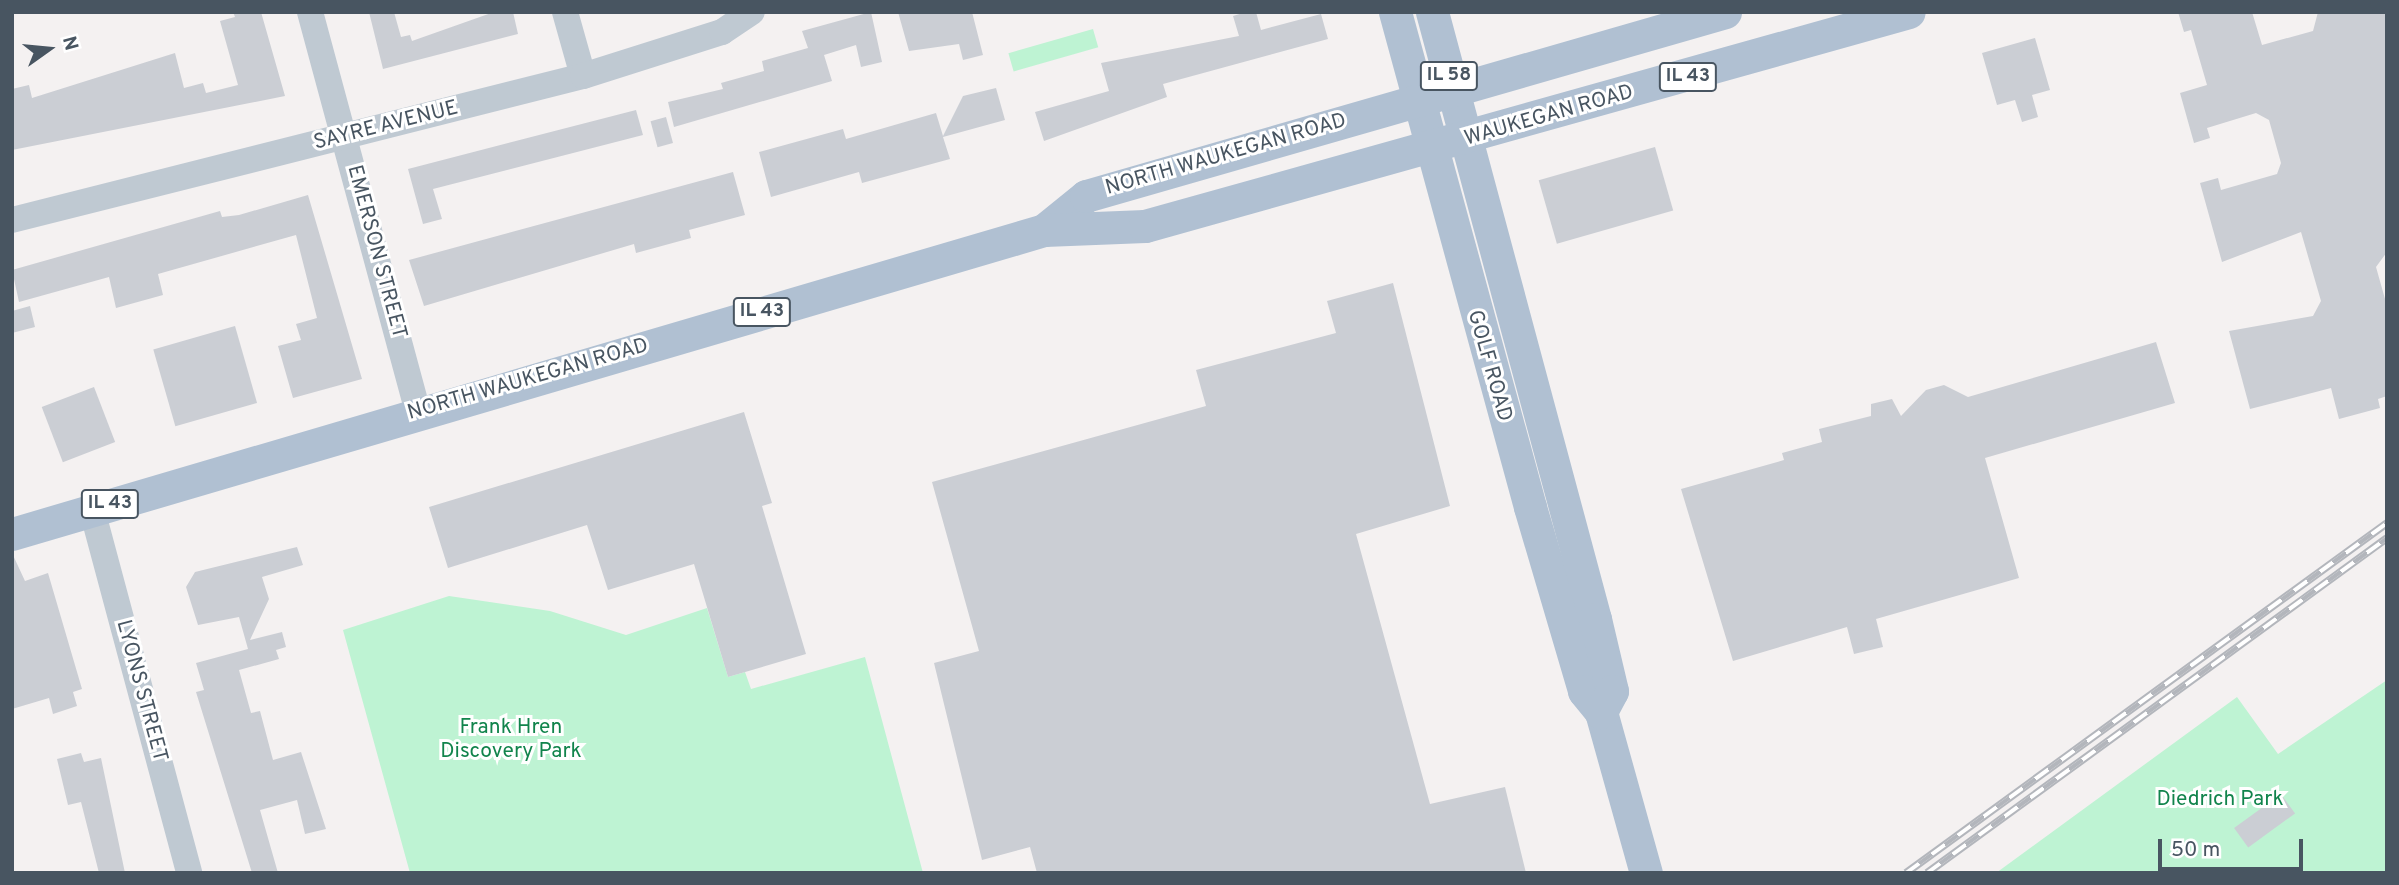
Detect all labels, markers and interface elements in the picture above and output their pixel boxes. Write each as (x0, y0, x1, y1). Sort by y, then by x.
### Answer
north arrow (14, 14, 84, 84)
text: N (56, 34, 83, 53)
road number: IL 58 (1419, 60, 1479, 92)
road number: IL 43 (1658, 61, 1718, 92)
street label: WAUKEGAN ROAD (1462, 80, 1636, 152)
street label: SAYRE AVENUE (311, 96, 461, 156)
street label: NORTH WAUKEGAN ROAD (1102, 108, 1350, 202)
street label: EMERSON STREET (341, 163, 411, 341)
road number: IL 43 (732, 296, 792, 328)
street label: GOLF ROAD (1461, 307, 1517, 425)
street label: NORTH WAUKEGAN ROAD (404, 333, 652, 427)
road number: IL 43 (80, 489, 140, 520)
street label: LYONS STREET (110, 617, 172, 765)
park label: Frank Hren Discovery Park (440, 715, 582, 765)
park label: Diedrich Park (2156, 787, 2284, 813)
scale bar (2161, 826, 2306, 870)
text: 50 m (2171, 837, 2220, 864)

